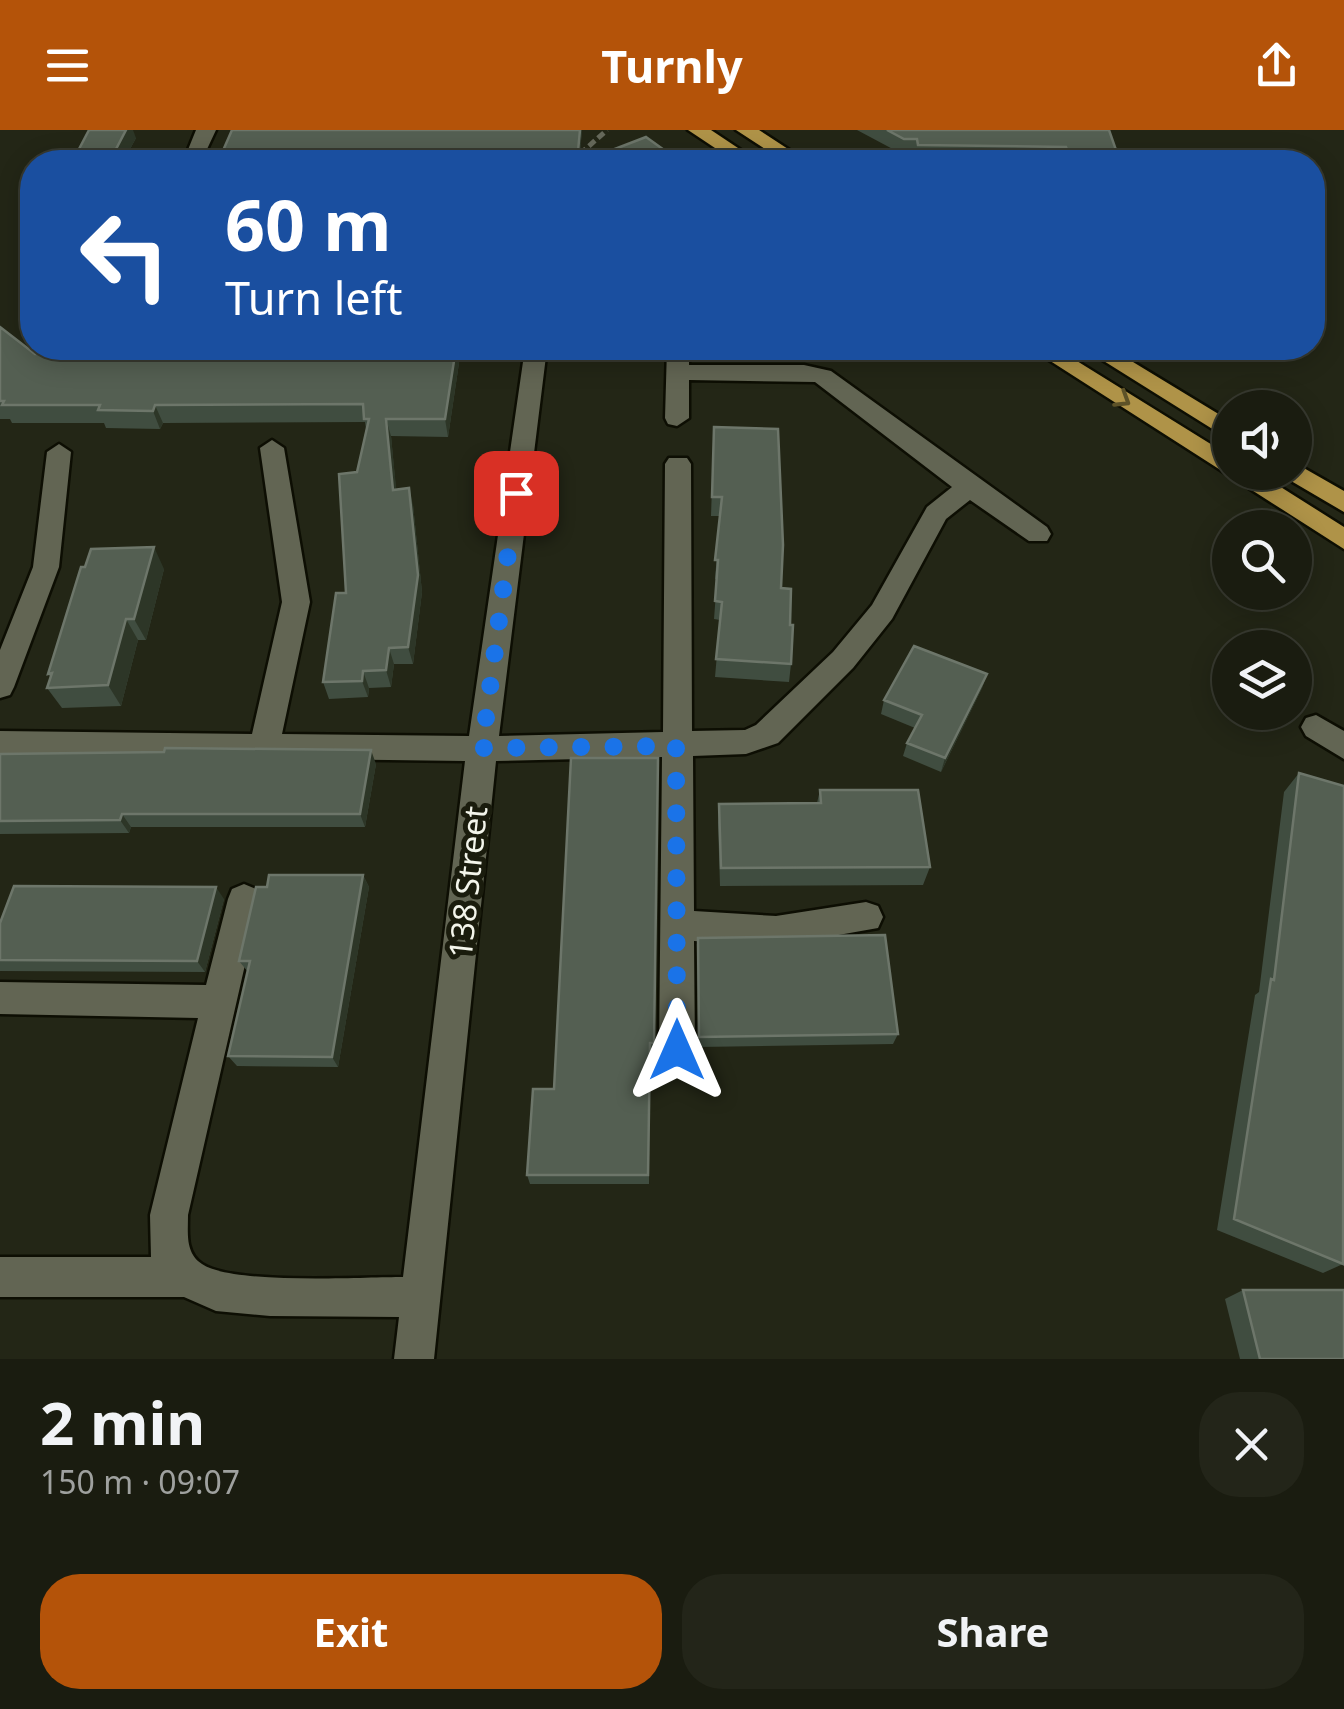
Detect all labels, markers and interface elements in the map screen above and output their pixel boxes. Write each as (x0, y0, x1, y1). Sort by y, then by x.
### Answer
text: Turnly (601, 35, 743, 96)
icon: menu (40, 38, 95, 93)
icon: share (1249, 38, 1304, 93)
text: 60 m (225, 176, 392, 272)
icon: left (60, 190, 190, 320)
text: Turn left (225, 267, 402, 328)
one-way arrow (1112, 387, 1130, 406)
map controls (1212, 390, 1312, 730)
button: sound (1212, 390, 1312, 490)
pin (474, 451, 559, 536)
icon: arrive (489, 466, 544, 521)
button: search (1212, 510, 1312, 610)
button: layers (1212, 630, 1312, 730)
street label: 138 Street (438, 804, 496, 960)
position arrow (625, 998, 729, 1102)
text: 2 min (40, 1381, 205, 1463)
button: close (1199, 1392, 1304, 1497)
text: 150 m · 09:07 (40, 1460, 240, 1503)
button: Exit (40, 1574, 662, 1689)
button: Share (682, 1574, 1304, 1689)

